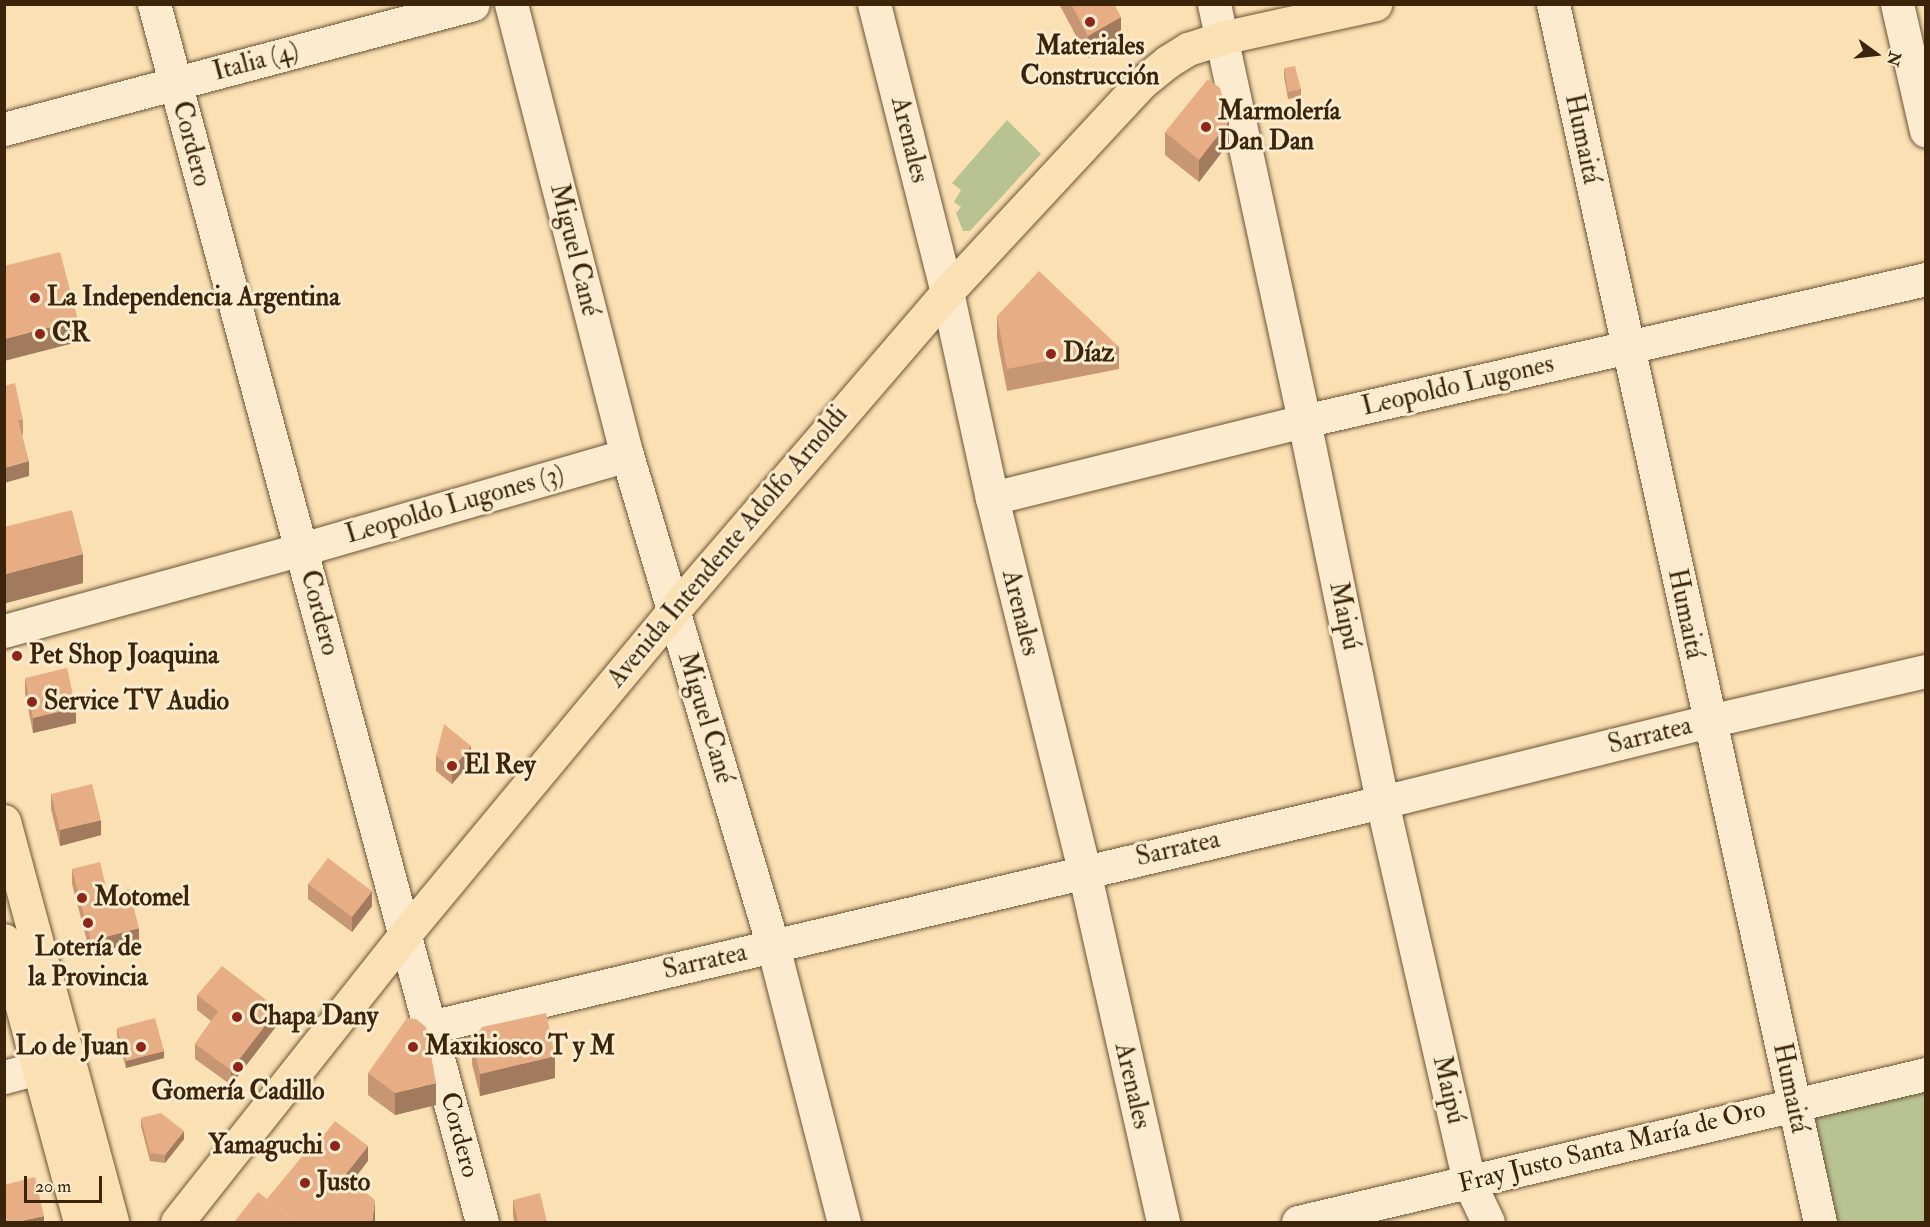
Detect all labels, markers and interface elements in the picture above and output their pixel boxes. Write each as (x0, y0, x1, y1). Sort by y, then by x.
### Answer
marker: Materiales Construcción (1083, 15, 1097, 29)
north arrow (1846, 24, 1906, 84)
place label: Materiales Construcción (1020, 31, 1160, 92)
street label: Italia (4) (210, 36, 302, 88)
text: N (1882, 49, 1905, 68)
street label: Humaitá (1557, 91, 1607, 187)
street label: Arenales (883, 94, 935, 186)
place label: Marmolería Dan Dan (1218, 96, 1341, 158)
street label: Cordero (165, 98, 217, 190)
marker: Marmolería Dan Dan (1199, 120, 1213, 134)
street label: Miguel Cané (542, 181, 606, 319)
place label: La Independencia Argentina (47, 282, 340, 314)
marker: La Independencia Argentina (28, 291, 42, 305)
place label: CR (52, 318, 90, 350)
marker: CR (33, 327, 47, 341)
place label: Díaz (1063, 338, 1114, 370)
marker: Díaz (1044, 347, 1058, 361)
street label: Leopoldo Lugones (1359, 349, 1557, 423)
street label: Avenida Intendente Adolfo Arnoldi (601, 400, 855, 694)
street label: Leopoldo Lugones (3) (342, 459, 568, 551)
street label: Humaitá (1660, 566, 1710, 662)
street label: Cordero (293, 567, 345, 659)
street label: Arenales (994, 567, 1046, 659)
street label: Maipú (1322, 579, 1366, 653)
place label: Pet Shop Joaquina (29, 640, 219, 672)
marker: Pet Shop Joaquina (10, 649, 24, 663)
street label: Miguel Cané (670, 649, 740, 787)
place label: Service TV Audio (44, 686, 229, 718)
marker: Service TV Audio (25, 695, 39, 709)
street label: Sarratea (1605, 711, 1695, 761)
place label: El Rey (464, 750, 536, 782)
marker: El Rey (445, 759, 459, 773)
street label: Sarratea (1133, 824, 1223, 874)
place label: Motomel (94, 882, 190, 914)
marker: Motomel (75, 891, 89, 905)
marker: Lotería de la Provincia (81, 916, 95, 930)
place label: Lotería de la Provincia (28, 932, 148, 994)
street label: Sarratea (660, 937, 750, 987)
place label: Chapa Dany (249, 1001, 378, 1033)
marker: Chapa Dany (230, 1010, 244, 1024)
place label: Lo de Juan (15, 1031, 129, 1063)
place label: Maxikiosco T y M (425, 1031, 615, 1063)
marker: Lo de Juan (134, 1040, 148, 1054)
marker: Maxikiosco T y M (406, 1040, 420, 1054)
street label: Arenales (1107, 1040, 1157, 1132)
street label: Humaitá (1765, 1040, 1815, 1136)
street label: Maipú (1425, 1053, 1471, 1127)
marker: Gomería Cadillo (231, 1060, 245, 1074)
place label: Gomería Cadillo (151, 1076, 325, 1108)
street label: Cordero (433, 1089, 485, 1181)
street label: Fray Justo Santa María de Oro (1455, 1094, 1769, 1200)
place label: Yamaguchi (208, 1130, 323, 1162)
marker: Yamaguchi (328, 1139, 342, 1153)
scale bar (27, 1164, 105, 1202)
place label: Justo (317, 1167, 370, 1199)
text: 20 m (35, 1175, 71, 1198)
marker: Justo (298, 1176, 312, 1190)

